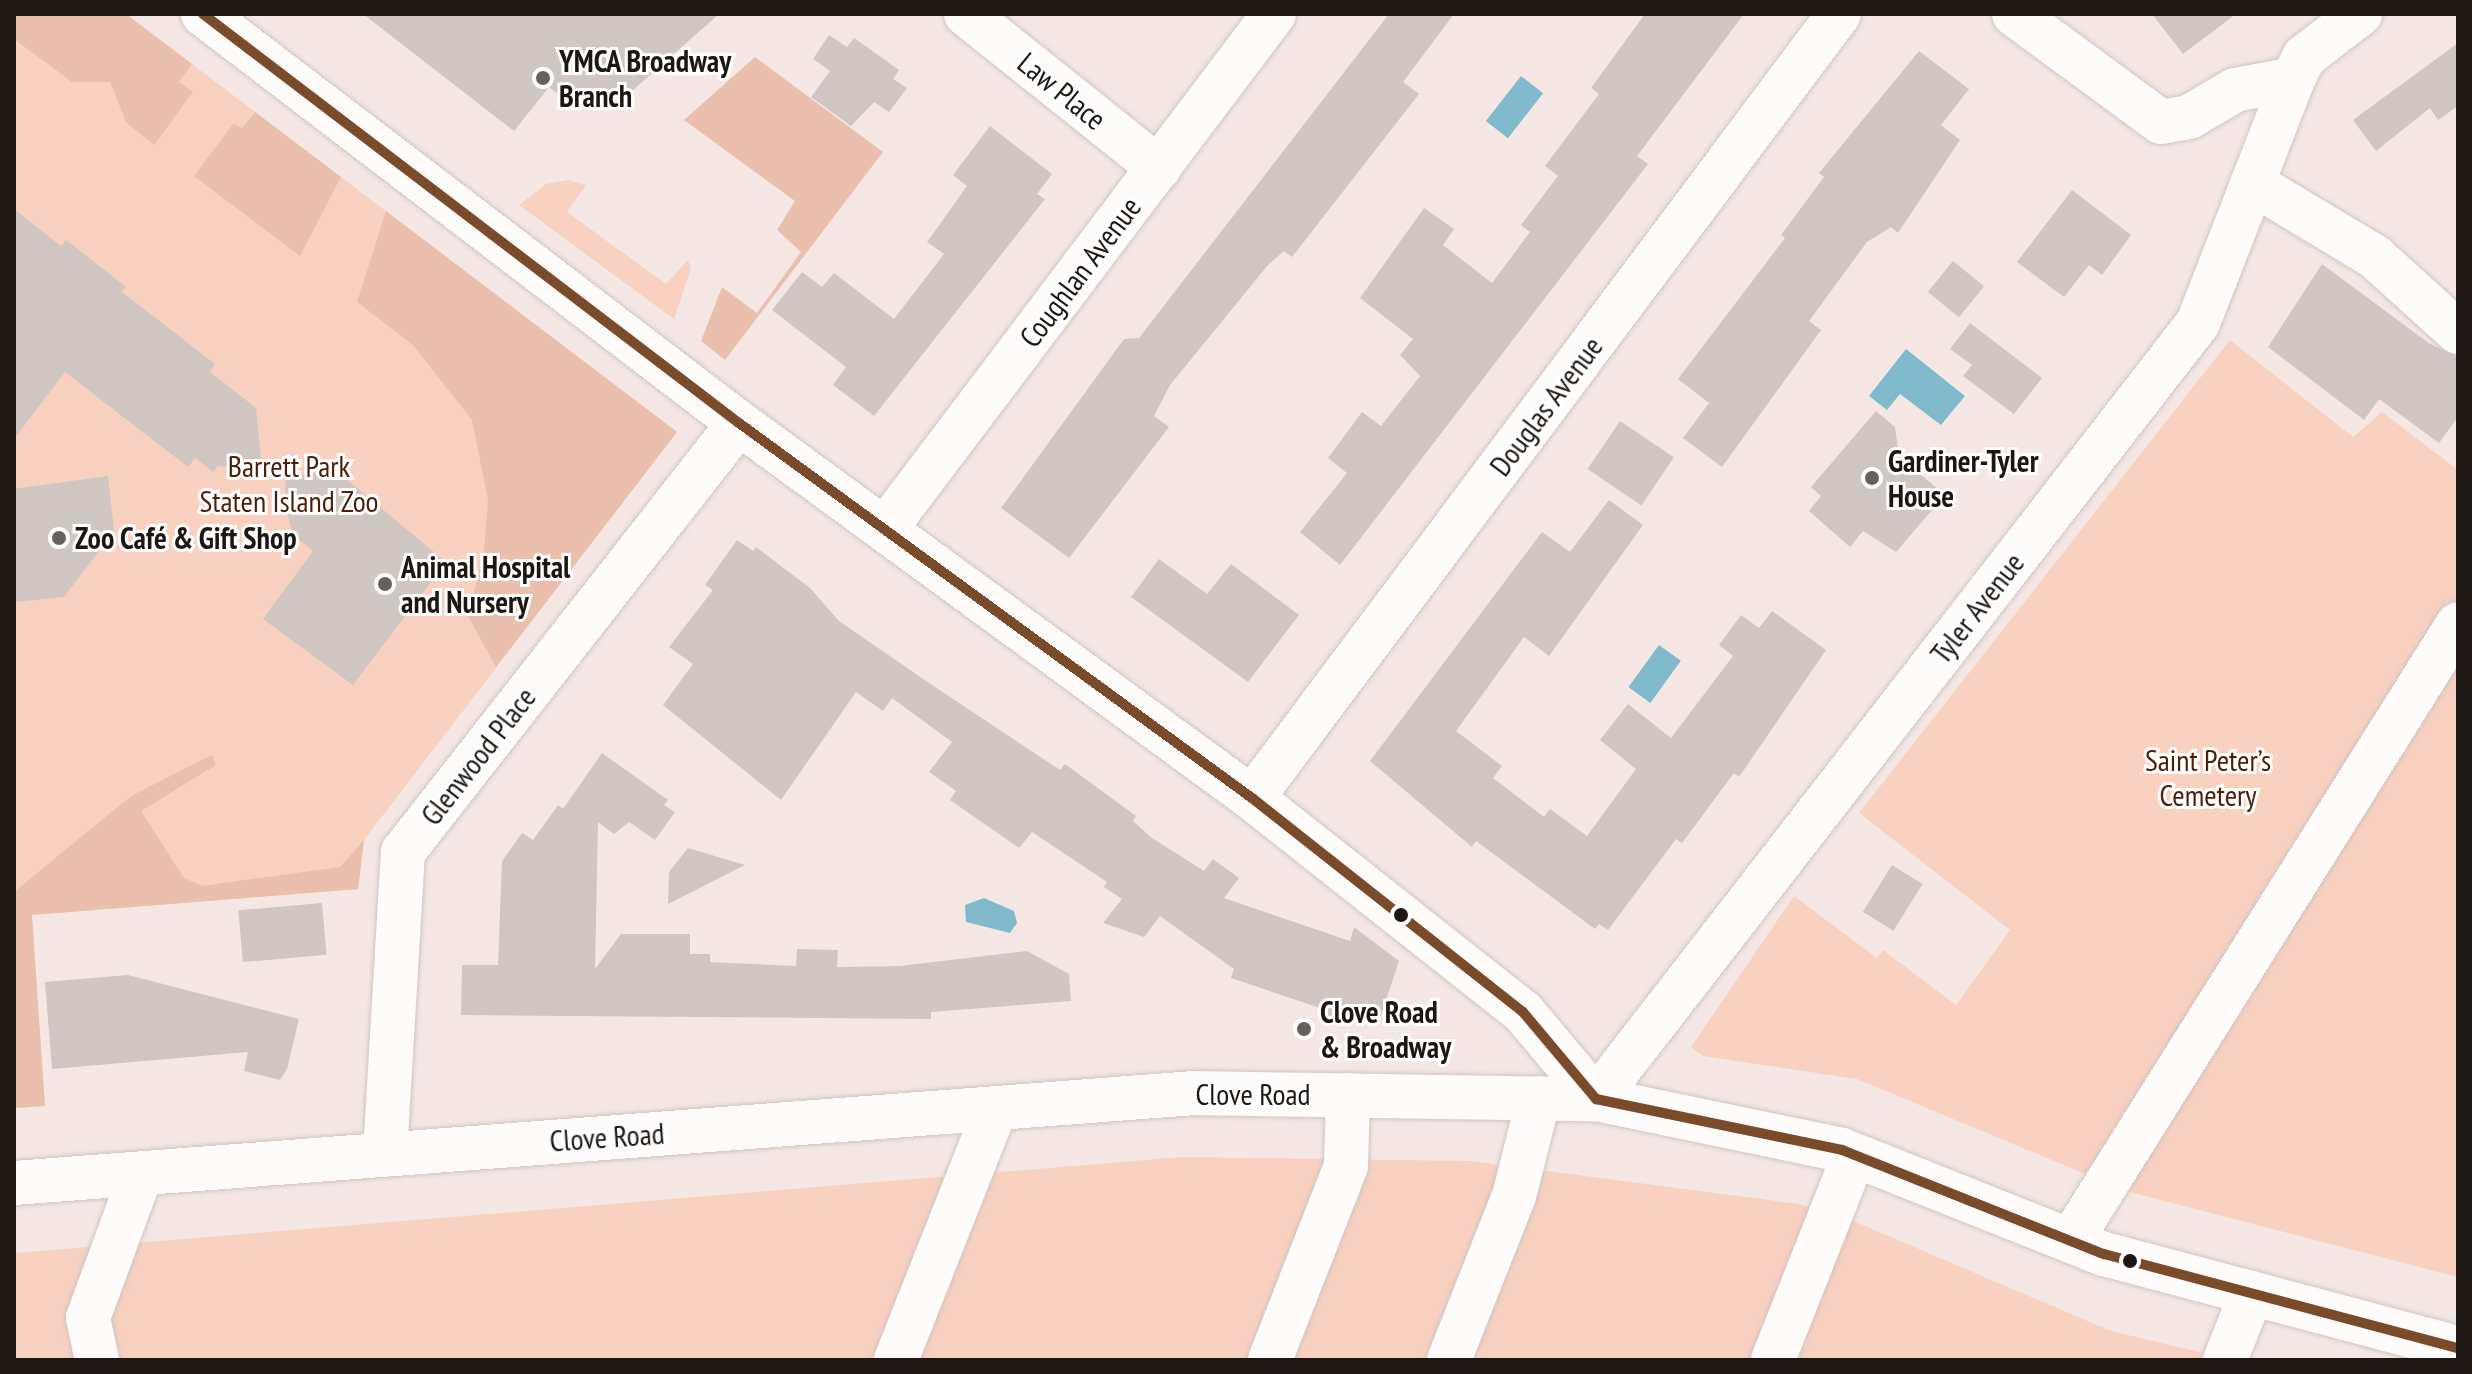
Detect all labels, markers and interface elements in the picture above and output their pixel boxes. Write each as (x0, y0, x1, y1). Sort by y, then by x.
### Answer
place label: YMCA Broadway Branch (559, 43, 732, 114)
street label: Law Place (1011, 45, 1113, 137)
marker: YMCA Broadway Branch (534, 69, 552, 87)
street label: Coughlan Avenue (1012, 190, 1148, 354)
street label: Douglas Avenue (1482, 329, 1610, 483)
place label: Gardiner-Tyler House (1888, 443, 2038, 514)
park label: Barrett Park Staten Island Zoo (199, 448, 379, 518)
marker: Gardiner-Tyler House (1863, 469, 1881, 487)
place label: Zoo Café & Gift Shop (75, 520, 297, 556)
marker: Zoo Café & Gift Shop (50, 529, 68, 547)
street label: Tyler Avenue (1922, 545, 2032, 671)
place label: Animal Hospital and Nursery (401, 549, 570, 620)
marker: Animal Hospital and Nursery (376, 575, 394, 593)
street label: Glenwood Place (413, 680, 543, 832)
park label: Saint Peter’s Cemetery (2145, 742, 2271, 812)
unlabelled marker (1393, 907, 1409, 923)
place label: Clove Road & Broadway (1320, 994, 1451, 1064)
marker: Clove Road & Broadway (1295, 1020, 1313, 1038)
street label: Clove Road (1196, 1076, 1310, 1112)
street label: Clove Road (548, 1115, 666, 1159)
unlabelled marker (2122, 1253, 2138, 1269)

